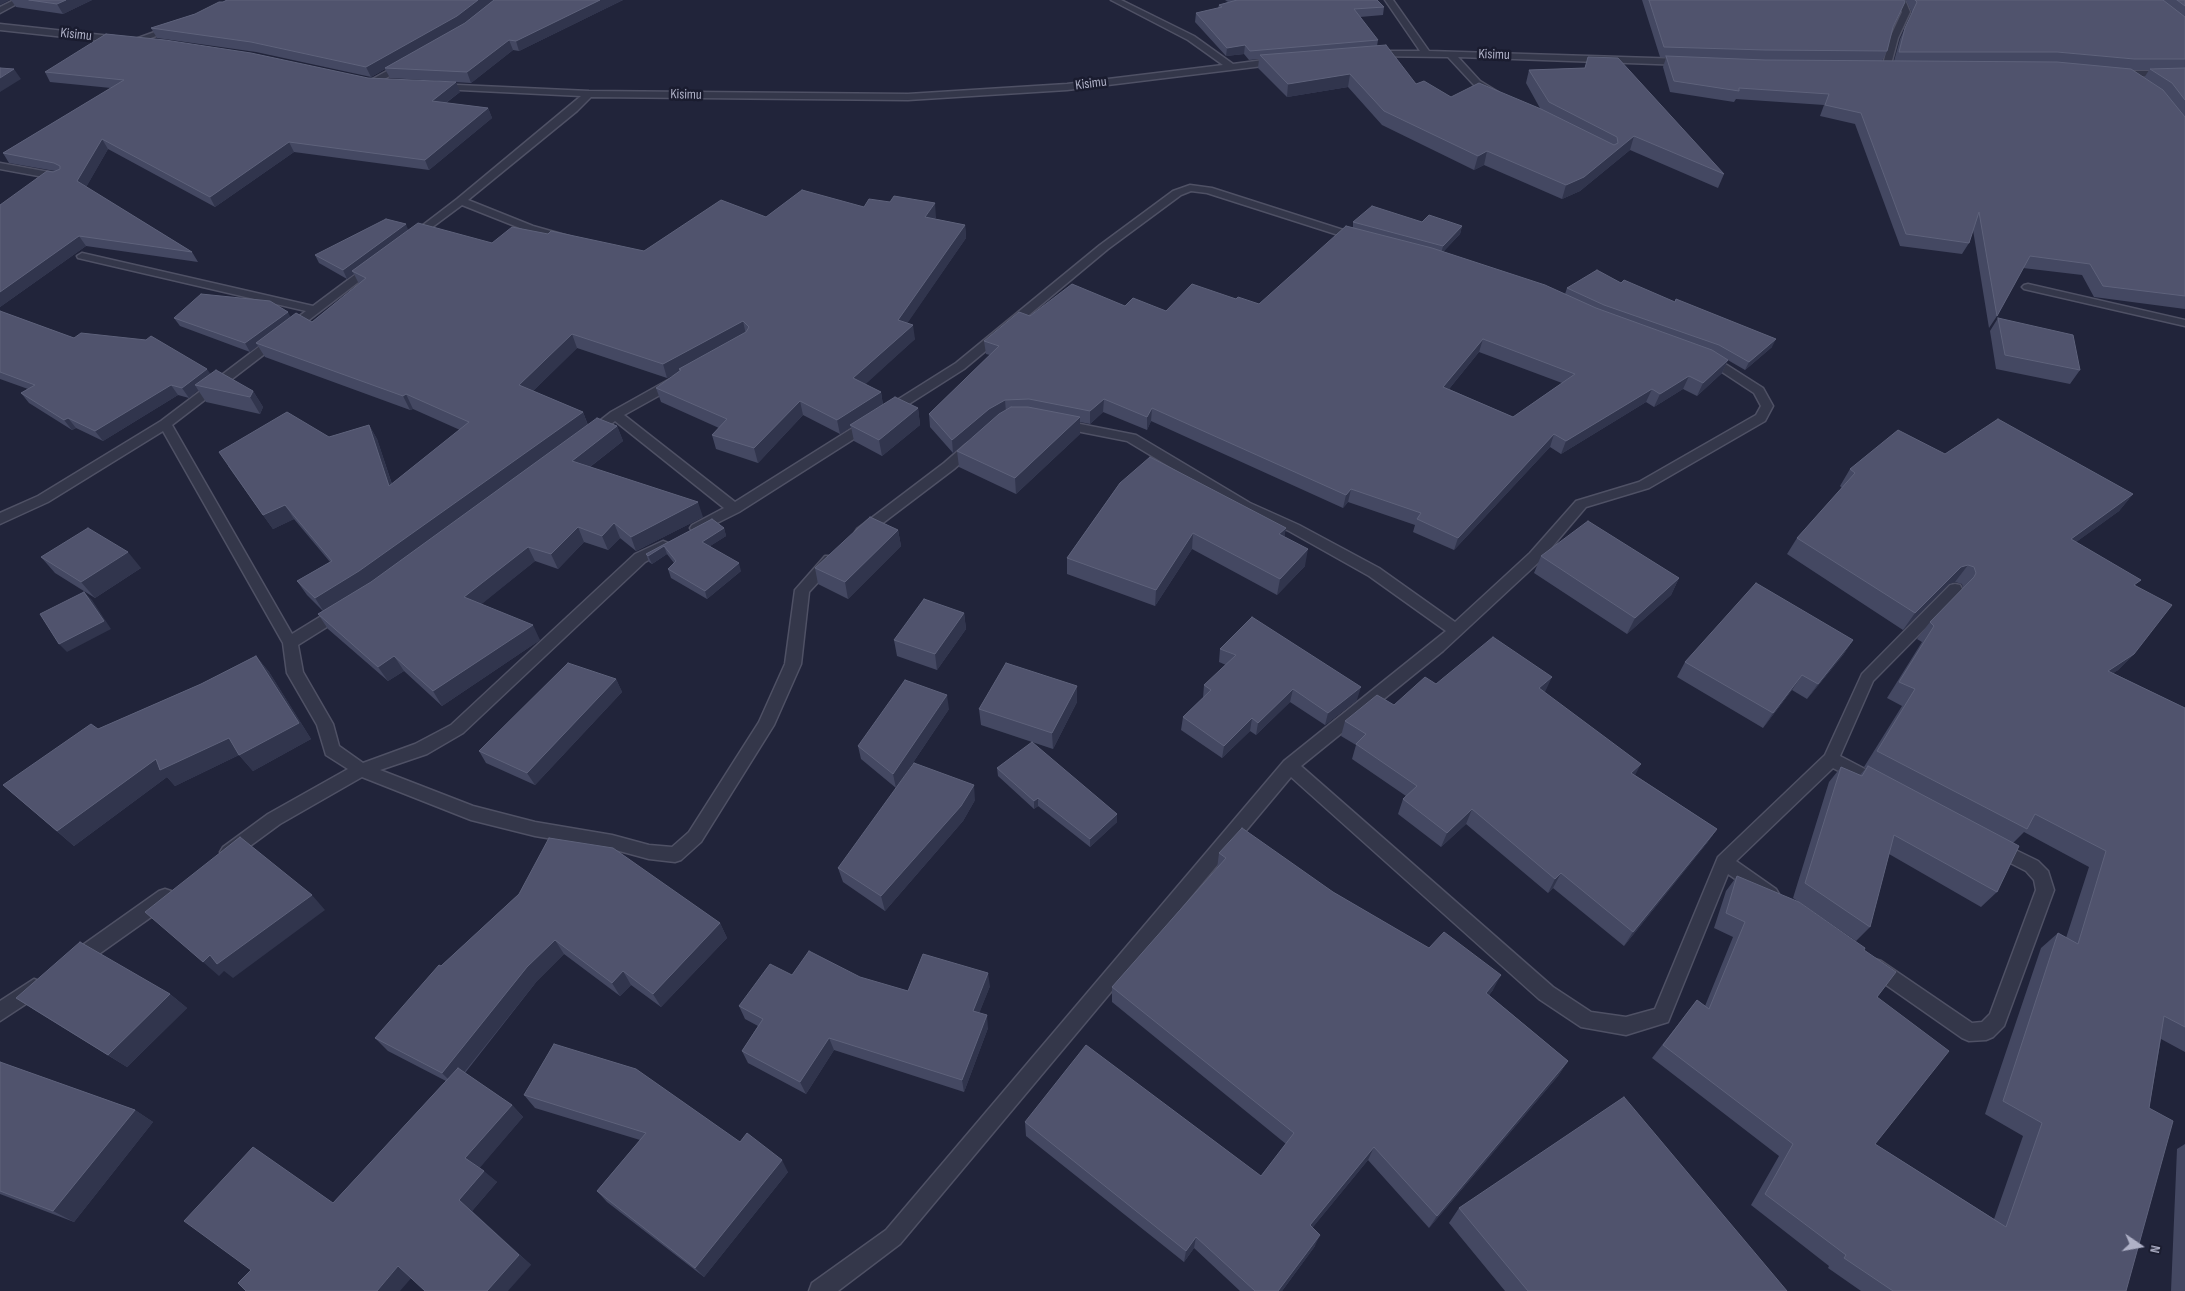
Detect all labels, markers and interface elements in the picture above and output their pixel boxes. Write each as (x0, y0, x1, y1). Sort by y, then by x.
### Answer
street label: Kisimu (59, 25, 93, 45)
street label: Kisimu (1478, 46, 1510, 64)
street label: Kisimu (1074, 74, 1108, 94)
street label: Kisimu (670, 86, 702, 104)
north arrow (2115, 1221, 2165, 1271)
text: N (2146, 1244, 2164, 1255)

